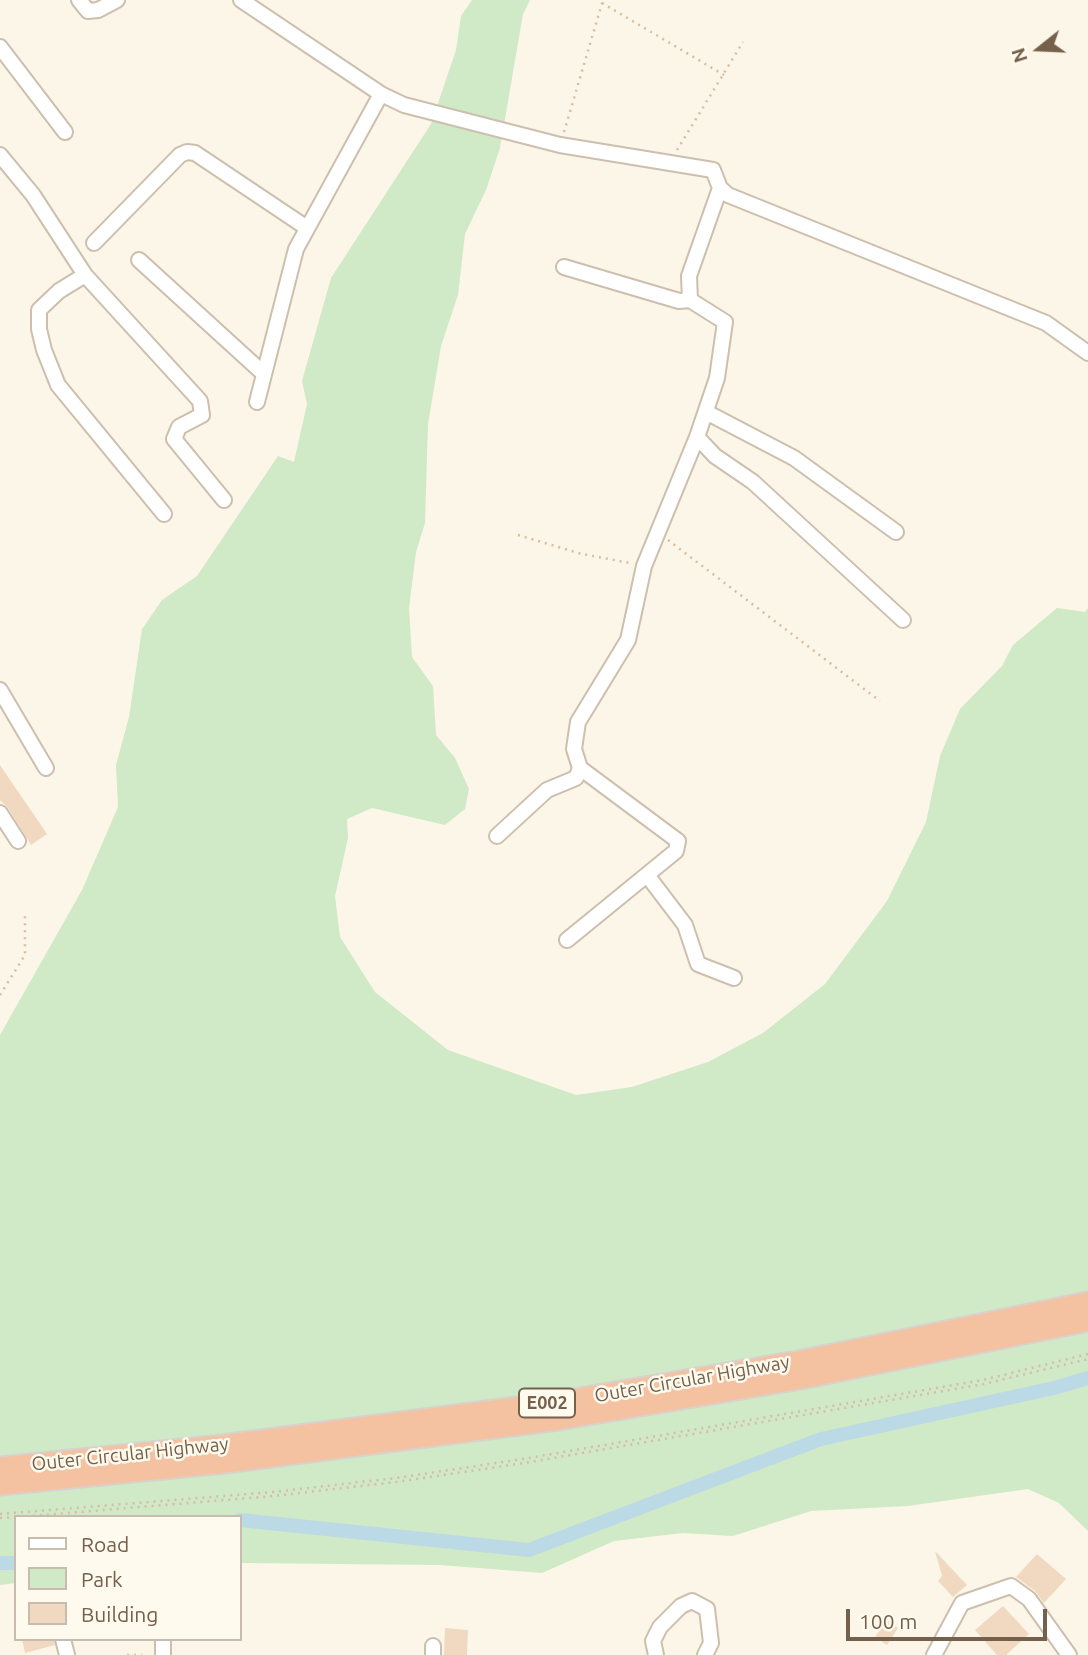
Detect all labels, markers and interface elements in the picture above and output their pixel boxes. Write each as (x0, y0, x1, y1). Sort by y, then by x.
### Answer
north arrow (1004, 14, 1074, 84)
text: N (1006, 45, 1032, 66)
street label: Outer Circular Highway (593, 1351, 791, 1407)
road number: E002 (519, 1388, 575, 1418)
street label: Outer Circular Highway (30, 1432, 230, 1476)
legend (14, 1515, 242, 1641)
text: Road (81, 1532, 129, 1556)
text: Park (81, 1567, 123, 1591)
scale bar (850, 1596, 1051, 1640)
text: Building (81, 1602, 158, 1626)
text: 100 m (859, 1609, 917, 1633)

